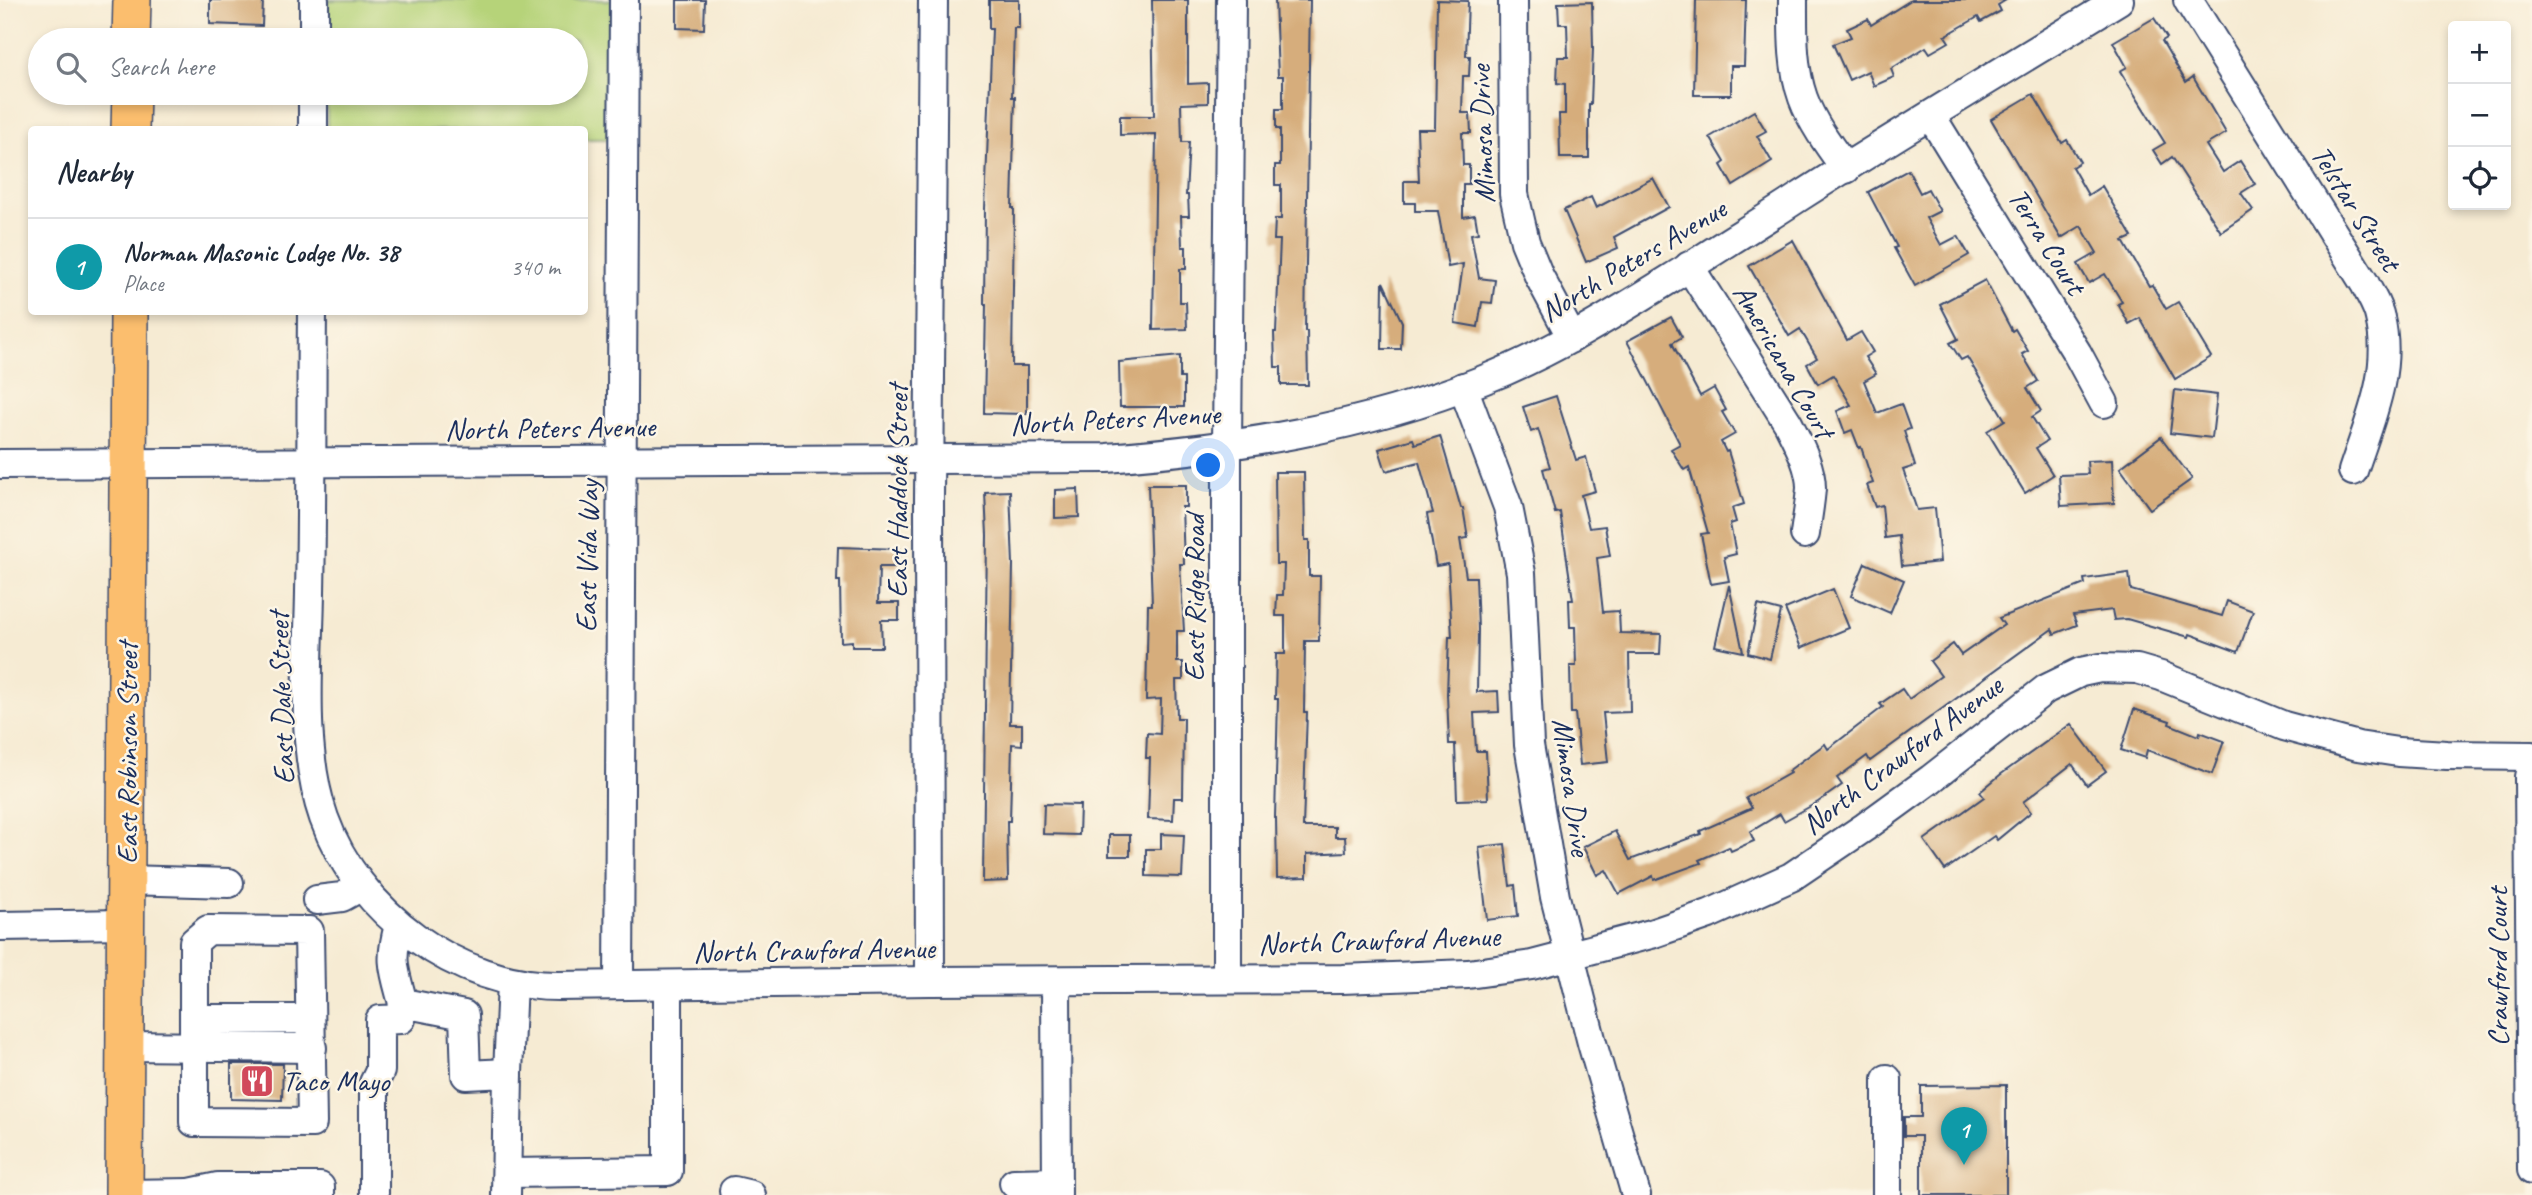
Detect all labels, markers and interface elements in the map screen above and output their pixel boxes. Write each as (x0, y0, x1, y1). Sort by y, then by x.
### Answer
map controls (2448, 21, 2511, 210)
button: + (2448, 21, 2511, 84)
search box (28, 28, 588, 105)
icon: search (52, 48, 90, 86)
text: Search here (108, 50, 214, 83)
street label: Mimosa Drive (1461, 62, 1503, 204)
button: − (2448, 84, 2511, 147)
street label: Telstar Street (2302, 138, 2411, 281)
button: locate (2448, 147, 2511, 210)
text: Nearby (56, 153, 132, 191)
street label: Terra Court (1999, 181, 2096, 304)
street label: North Peters Avenue (1533, 188, 1735, 330)
text: Norman Masonic Lodge No. 38 (123, 236, 399, 269)
text: 1 (74, 253, 84, 282)
text: 340 m (511, 253, 560, 282)
text: Place (123, 269, 163, 298)
street label: Americana Court (1725, 277, 1845, 448)
street label: East Haddock Street (878, 380, 916, 598)
street label: North Peters Avenue (1009, 394, 1223, 443)
street label: North Peters Avenue (444, 407, 658, 449)
your location (1191, 448, 1225, 482)
street label: East Vida Way (567, 477, 607, 633)
street label: East Ridge Road (1175, 510, 1213, 681)
street label: East Dale Street (259, 607, 303, 785)
street label: East Robinson Street (108, 638, 146, 864)
street label: North Crawford Avenue (1794, 666, 2012, 843)
street label: Mimosa Drive (1544, 716, 1601, 860)
street label: Crawford Court (2478, 884, 2516, 1047)
street label: North Crawford Avenue (1257, 917, 1503, 963)
street label: North Crawford Avenue (693, 929, 937, 971)
restaurant icon: Taco Mayo (238, 1062, 276, 1100)
place label: Taco Mayo (282, 1062, 391, 1100)
pin: 1 (1941, 1107, 1987, 1165)

